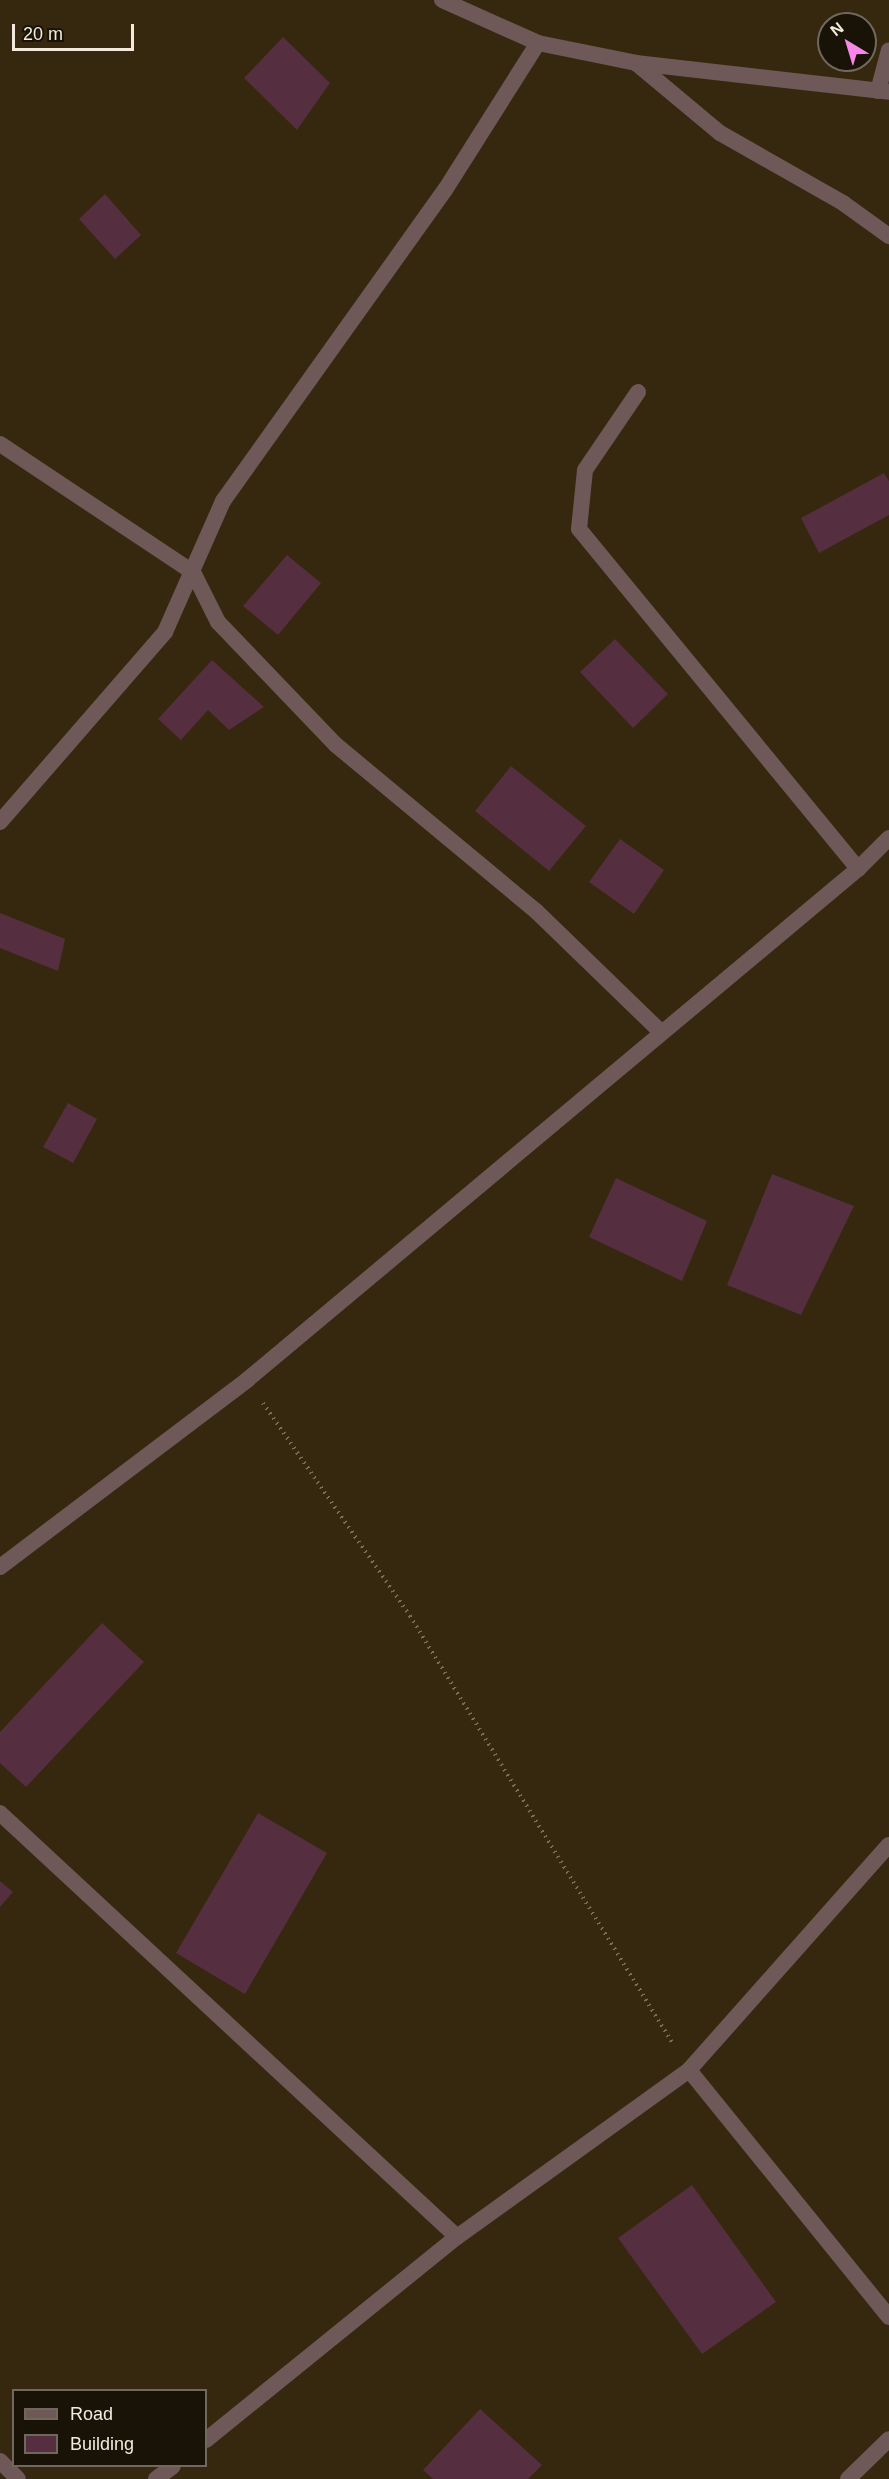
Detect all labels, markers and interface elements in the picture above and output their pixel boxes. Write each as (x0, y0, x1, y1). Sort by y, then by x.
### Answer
scale bar (15, 12, 136, 50)
north arrow (817, 12, 877, 72)
text: N (827, 19, 847, 39)
text: 20 m (23, 24, 63, 44)
legend (12, 2389, 207, 2467)
text: Road (70, 2404, 113, 2424)
text: Building (70, 2434, 134, 2454)

